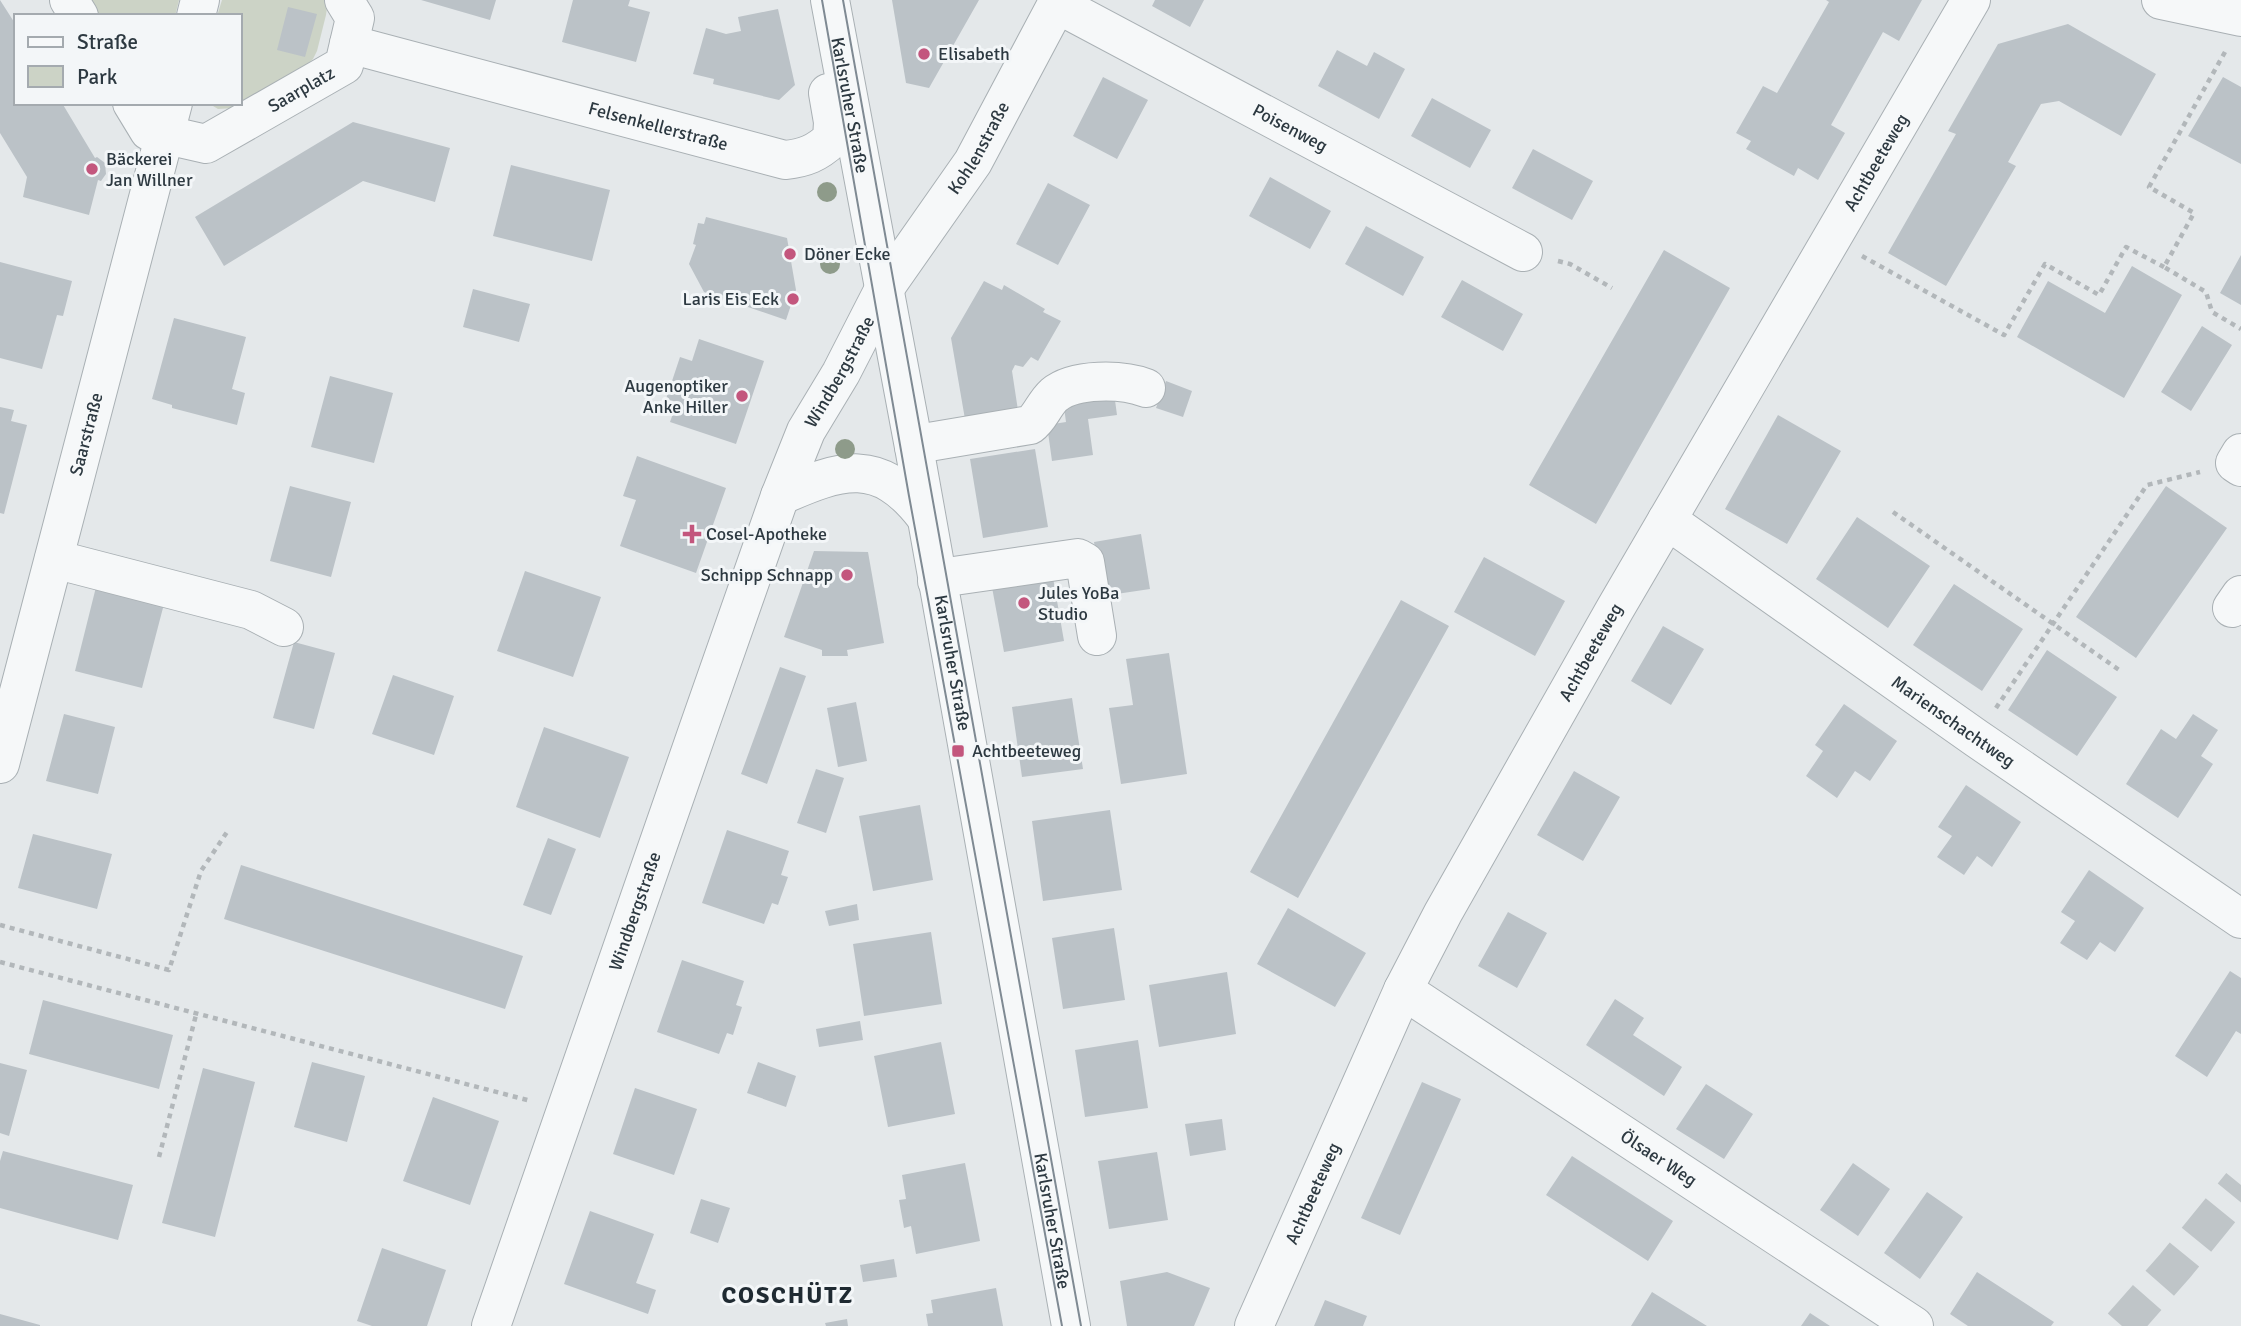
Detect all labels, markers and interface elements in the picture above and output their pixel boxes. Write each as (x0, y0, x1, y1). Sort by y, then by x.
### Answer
legend (14, 14, 242, 105)
text: Straße (77, 29, 138, 55)
street label: Karlsruher Straße (826, 35, 873, 175)
place label: Elisabeth (938, 43, 1010, 65)
marker: Elisabeth (916, 46, 932, 62)
street label: Saarplatz (264, 62, 339, 117)
text: Park (77, 64, 118, 90)
street label: Felsenkellerstraße (586, 97, 730, 155)
street label: Kohlenstraße (943, 98, 1014, 199)
street label: Poisenweg (1249, 99, 1331, 157)
street label: Achtbeeteweg (1839, 110, 1913, 215)
place label: Bäckerei Jan Willner (106, 148, 193, 191)
marker: Bäckerei Jan Willner (84, 161, 100, 177)
place label: Döner Ecke (804, 243, 891, 265)
marker: Döner Ecke (782, 246, 798, 262)
place label: Laris Eis Eck (683, 288, 779, 310)
marker: Laris Eis Eck (785, 291, 801, 307)
street label: Windbergstraße (800, 312, 879, 432)
place label: Augenoptiker Anke Hiller (624, 375, 728, 418)
marker: Augenoptiker Anke Hiller (734, 388, 750, 404)
street label: Saarstraße (65, 390, 108, 478)
place label: Cosel-Apotheke (706, 523, 827, 545)
marker: Cosel-Apotheke (684, 526, 700, 542)
place label: Schnipp Schnapp (701, 564, 833, 586)
marker: Schnipp Schnapp (839, 567, 855, 583)
place label: Jules YoBa Studio (1038, 582, 1119, 625)
street label: Karlsruher Straße (930, 593, 975, 733)
marker: Jules YoBa Studio (1016, 595, 1032, 611)
street label: Achtbeeteweg (1554, 599, 1627, 705)
street label: Marienschachtweg (1887, 671, 2019, 772)
place label: Achtbeeteweg (972, 740, 1081, 762)
marker: Achtbeeteweg (950, 743, 966, 759)
street label: Windbergstraße (604, 849, 666, 974)
street label: Ölsaer Weg (1616, 1125, 1701, 1191)
street label: Achtbeeteweg (1281, 1139, 1345, 1248)
street label: Karlsruher Straße (1029, 1151, 1075, 1291)
district label: COSCHÜTZ (721, 1280, 855, 1310)

